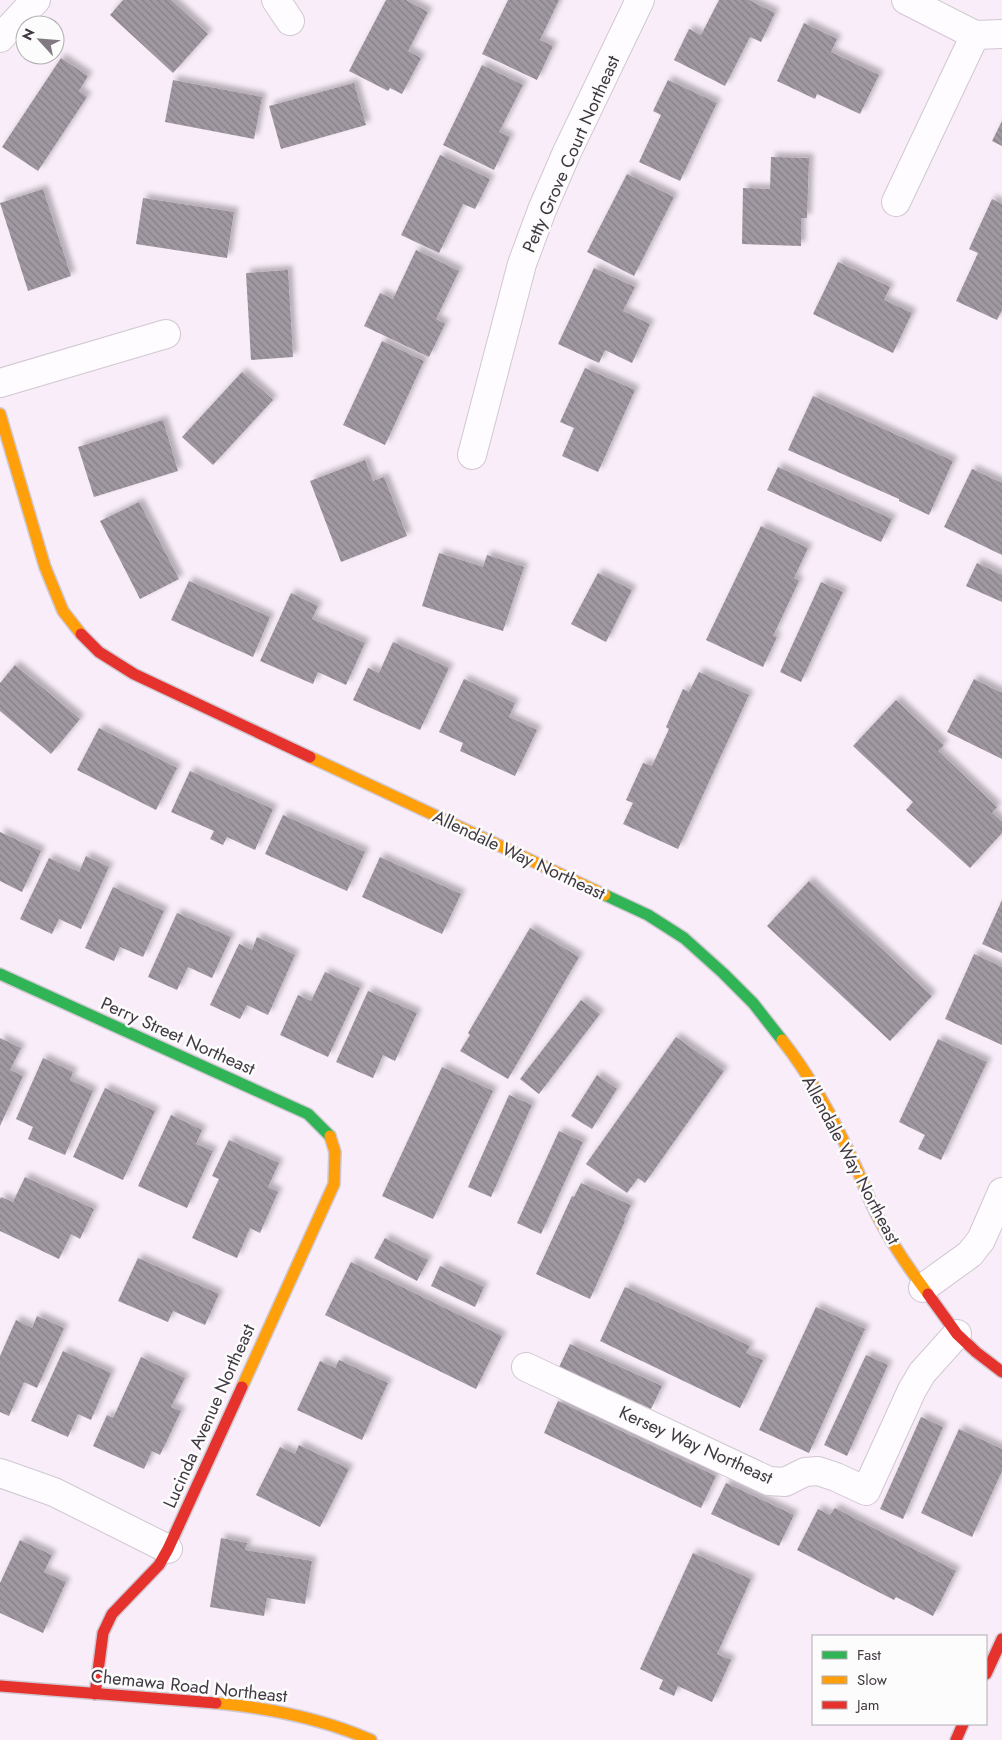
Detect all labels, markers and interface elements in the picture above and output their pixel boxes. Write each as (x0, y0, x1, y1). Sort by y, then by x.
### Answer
north arrow (15, 15, 65, 65)
text: N (17, 25, 40, 44)
street label: Petty Grove Court Northeast (516, 51, 626, 257)
street label: Allendale Way Northeast (428, 804, 610, 907)
street label: Perry Street Northeast (97, 990, 260, 1082)
street label: Allendale Way Northeast (795, 1071, 907, 1250)
street label: Lucinda Avenue Northeast (157, 1319, 262, 1512)
street label: Kersey Way Northeast (615, 1399, 778, 1491)
legend (812, 1635, 987, 1725)
text: Fast (857, 1644, 881, 1666)
street label: Chemawa Road Northeast (89, 1663, 289, 1709)
text: Slow (857, 1669, 888, 1691)
text: Jam (855, 1694, 880, 1716)

